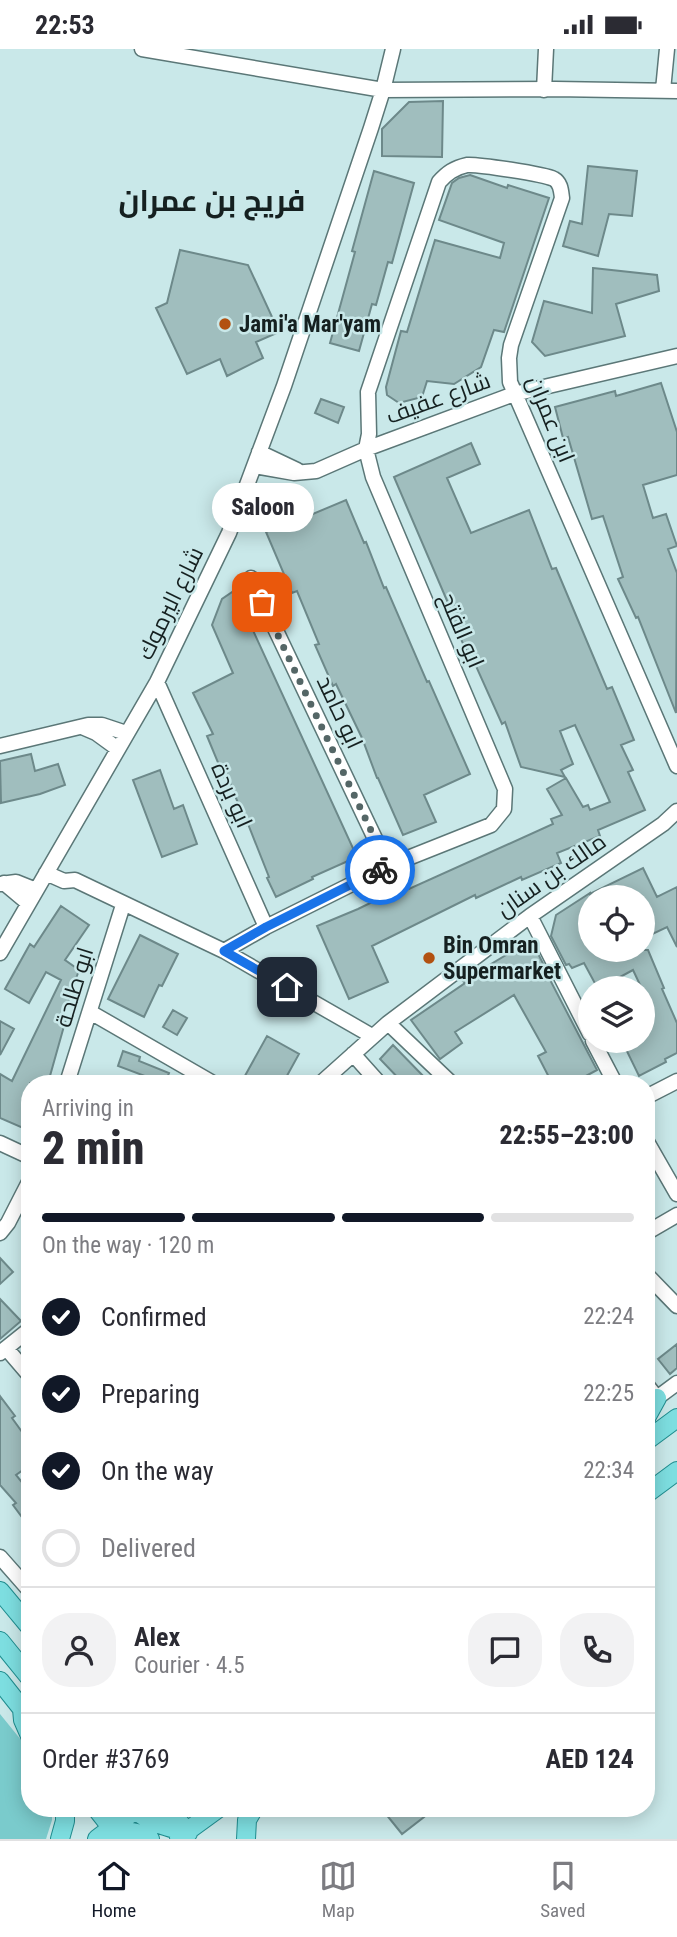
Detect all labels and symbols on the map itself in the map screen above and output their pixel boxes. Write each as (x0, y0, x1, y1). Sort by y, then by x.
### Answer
district label: فريج بن عمران (119, 183, 305, 221)
place label: Jami'a Mar'yam (239, 311, 381, 338)
marker: Jami'a Mar'yam (217, 316, 233, 332)
street label: شارع عفيف (382, 367, 495, 432)
street label: ابن عمران (521, 372, 580, 467)
callout: Saloon (211, 483, 313, 532)
street label: شارع اليرموك (132, 542, 211, 665)
pin (232, 572, 292, 632)
street label: ابو الفتح (432, 588, 489, 673)
street label: ابو حامد (311, 671, 368, 753)
street label: ابو بردة (205, 758, 258, 832)
street label: مالك بن سنان (491, 828, 611, 923)
courier (345, 835, 415, 905)
place label: Bin Omran Supermarket (443, 932, 561, 985)
street label: ابو طلحة (50, 944, 99, 1030)
marker: Bin Omran Supermarket (421, 950, 437, 966)
pin (257, 957, 317, 1017)

